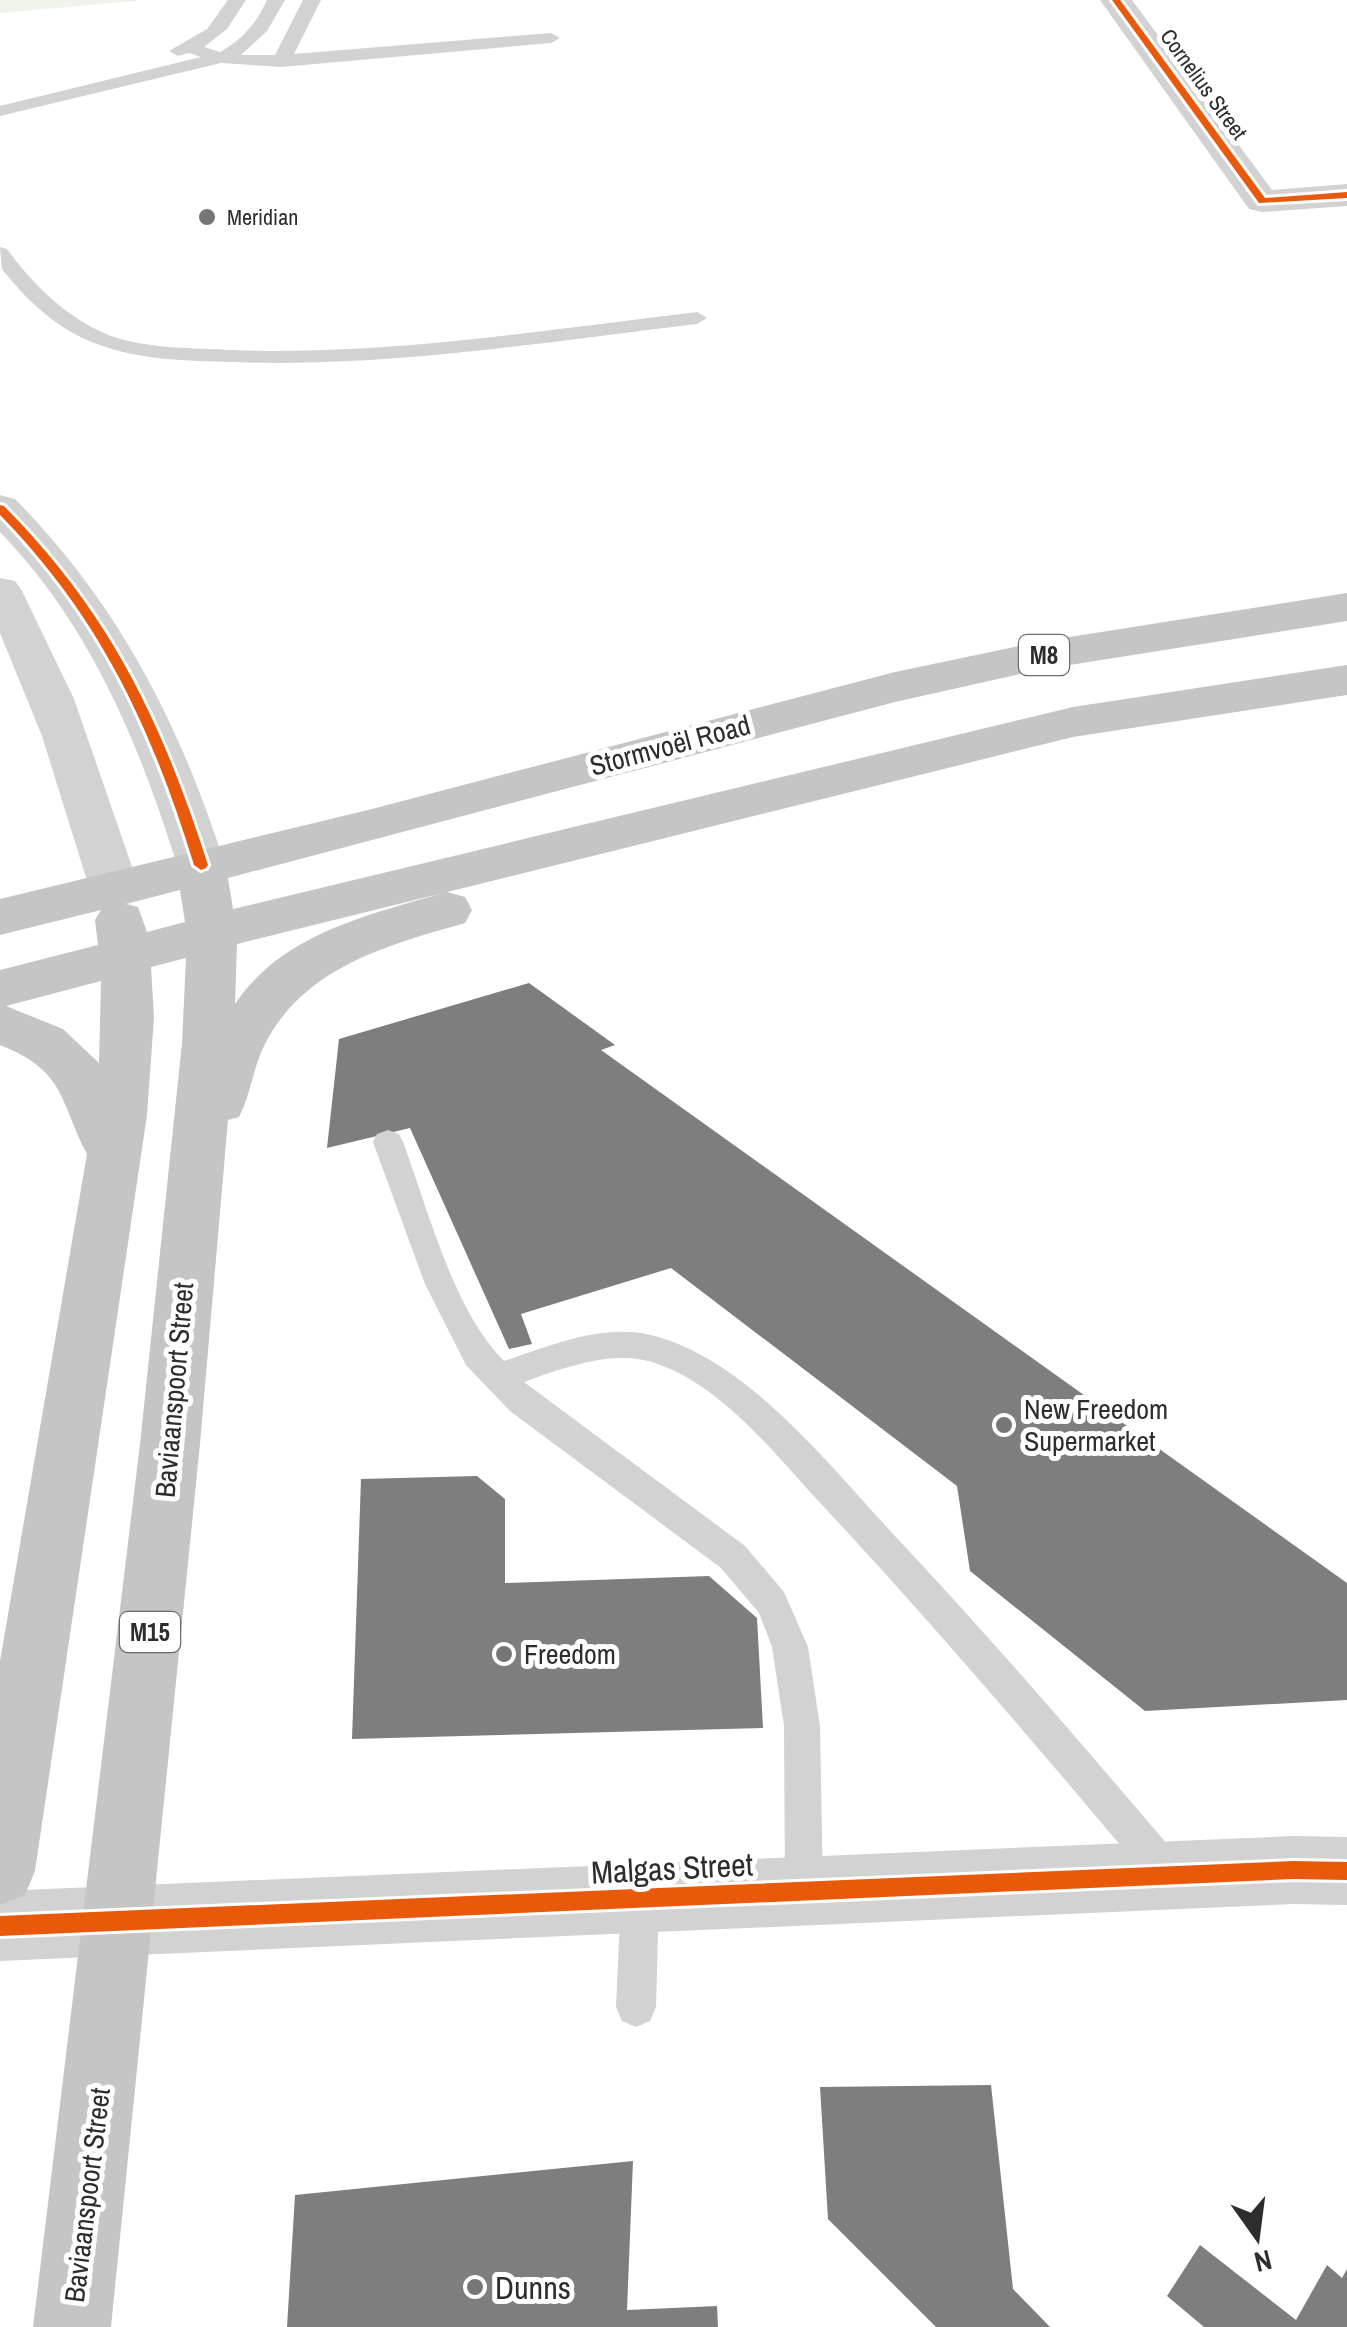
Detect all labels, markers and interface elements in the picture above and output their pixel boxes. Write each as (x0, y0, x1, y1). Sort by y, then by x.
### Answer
street label: Cornelius Street (1154, 22, 1254, 146)
place label: Meridian (227, 202, 298, 232)
marker: Meridian (196, 206, 218, 228)
road number: M8 (1019, 635, 1069, 675)
street label: Stormvoël Road (586, 705, 754, 785)
street label: Baviaanspoort Street (146, 1281, 202, 1499)
place label: New Freedom Supermarket (1024, 1390, 1168, 1460)
marker: New Freedom Supermarket (993, 1414, 1015, 1436)
road number: M15 (120, 1612, 180, 1652)
place label: Freedom (524, 1635, 616, 1673)
marker: Freedom (493, 1643, 515, 1665)
street label: Malgas Street (590, 1842, 754, 1894)
street label: Baviaanspoort Street (55, 2086, 119, 2304)
north arrow (1207, 2187, 1307, 2287)
text: N (1250, 2241, 1276, 2282)
place label: Dunns (495, 2266, 571, 2309)
marker: Dunns (464, 2276, 486, 2298)

